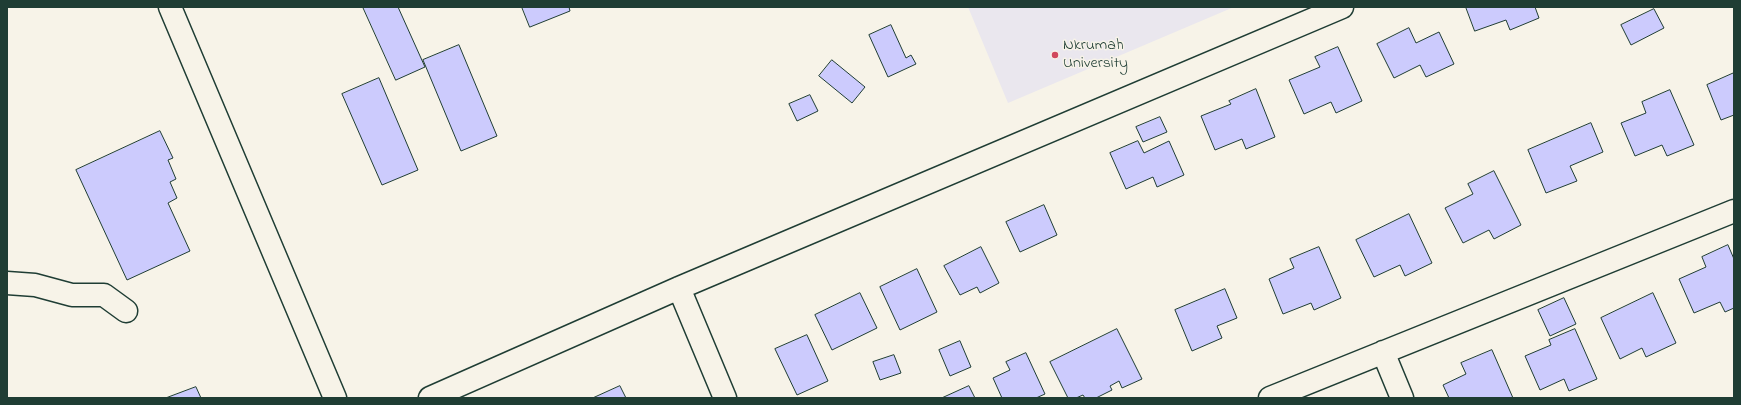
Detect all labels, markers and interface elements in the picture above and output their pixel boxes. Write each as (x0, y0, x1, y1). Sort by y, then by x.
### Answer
place label: Nkrumah University (1063, 36, 1128, 74)
marker: Nkrumah University (1050, 50, 1060, 60)

